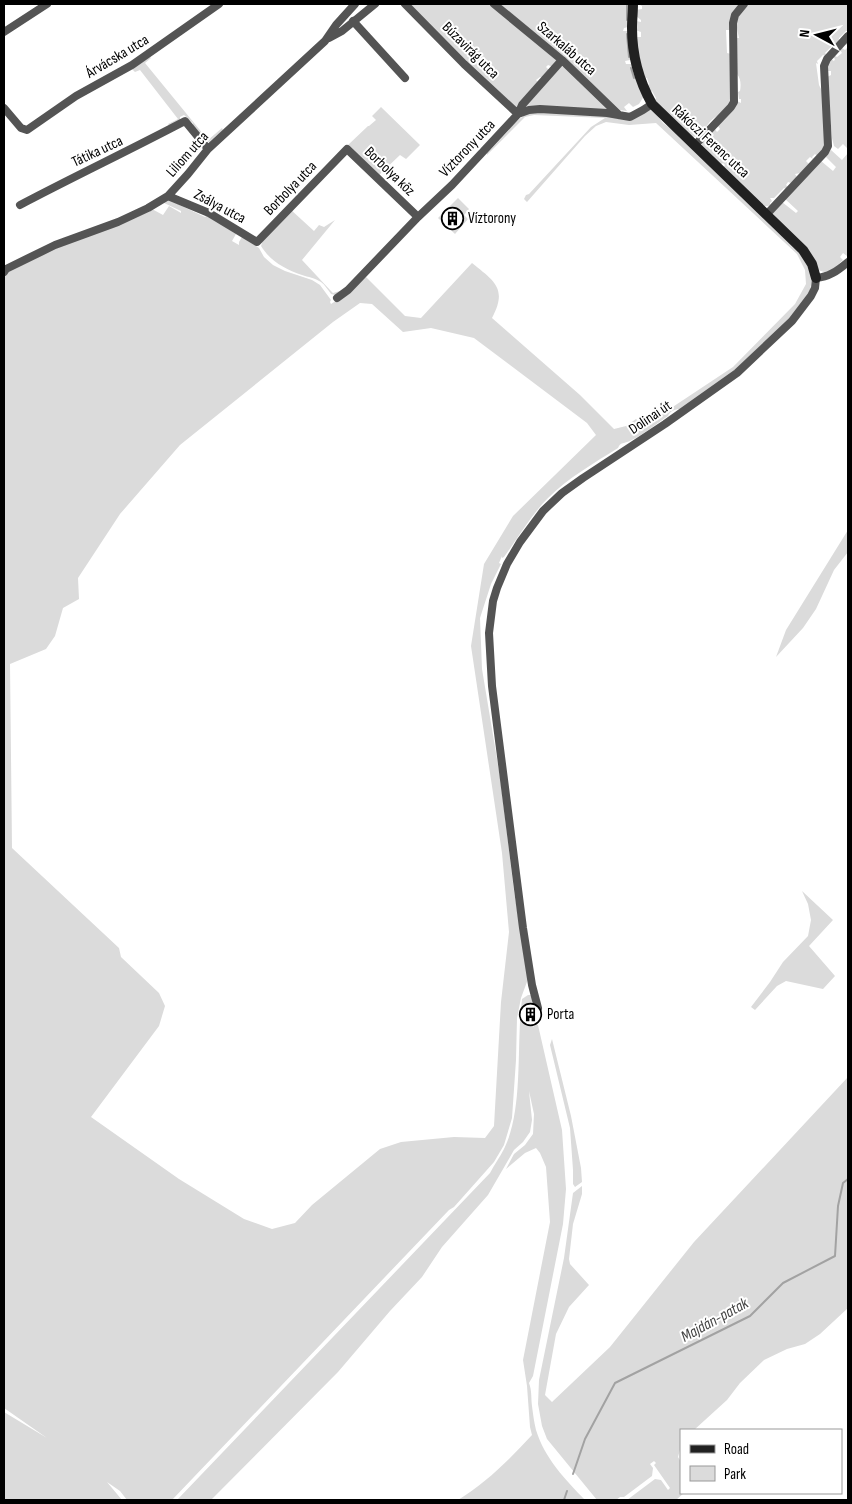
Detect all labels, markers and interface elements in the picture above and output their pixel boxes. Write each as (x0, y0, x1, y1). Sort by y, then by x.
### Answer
north arrow (792, 10, 842, 60)
street label: Szarkaláb utca (533, 17, 601, 80)
street label: Búzavirág utca (438, 18, 503, 83)
text: N (796, 29, 813, 38)
street label: Árvácska utca (81, 30, 152, 83)
street label: Rákóczi Ferenc utca (668, 101, 754, 182)
street label: Víztorony utca (435, 115, 500, 181)
street label: Liliom utca (162, 127, 213, 181)
street label: Tátika utca (69, 131, 126, 172)
street label: Borbolya köz (360, 143, 419, 201)
street label: Borbolya utca (260, 157, 321, 220)
street label: Zsálya utca (191, 185, 249, 228)
building icon: Víztorony (440, 206, 464, 230)
place label: Víztorony (468, 209, 516, 228)
street label: Dolinai út (625, 396, 676, 439)
building icon: Porta (519, 1002, 543, 1026)
place label: Porta (547, 1005, 575, 1024)
water label: Majdán-patak (678, 1294, 753, 1347)
legend (680, 1429, 842, 1494)
text: Road (724, 1440, 749, 1459)
text: Park (724, 1465, 746, 1484)

